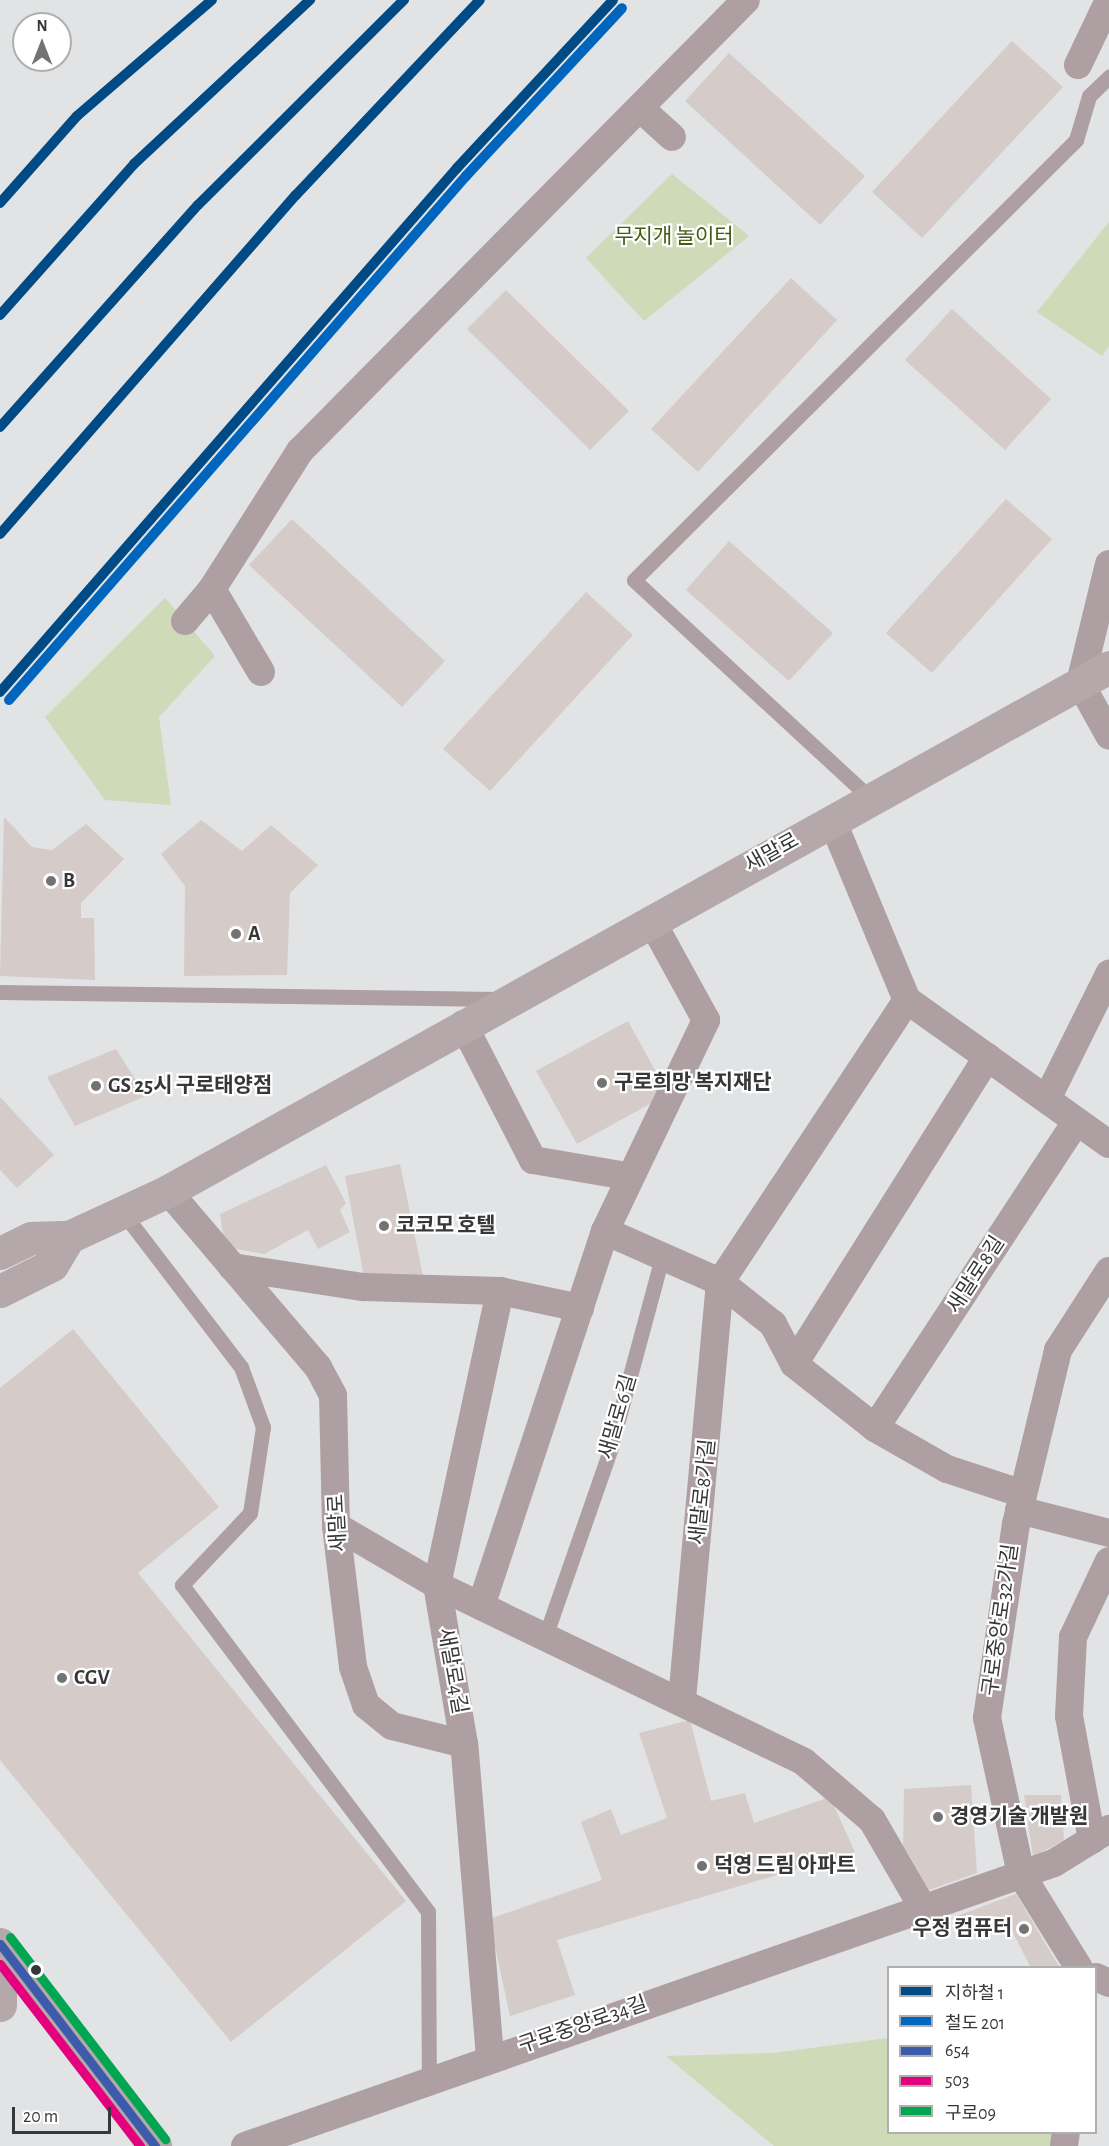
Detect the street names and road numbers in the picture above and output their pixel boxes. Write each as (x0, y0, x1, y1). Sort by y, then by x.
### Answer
street label: 새말로 (741, 828, 803, 878)
street label: 새말로8길 (942, 1232, 1010, 1318)
street label: 새말로6길 (594, 1372, 642, 1462)
street label: 새말로8가길 (685, 1438, 721, 1546)
street label: 새말로 (324, 1493, 352, 1553)
street label: 구로중앙로32가길 (978, 1542, 1024, 1698)
street label: 새말로4길 (432, 1626, 472, 1716)
street label: 구로중앙로34길 (515, 1991, 651, 2059)

